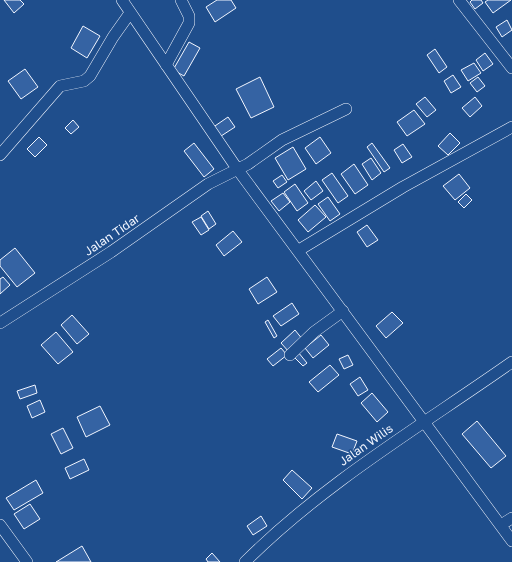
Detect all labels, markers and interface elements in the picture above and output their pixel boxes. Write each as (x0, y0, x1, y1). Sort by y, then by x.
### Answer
street label: Jalan Tidar (81, 210, 143, 259)
street label: Jalan Wilis (336, 420, 396, 469)

